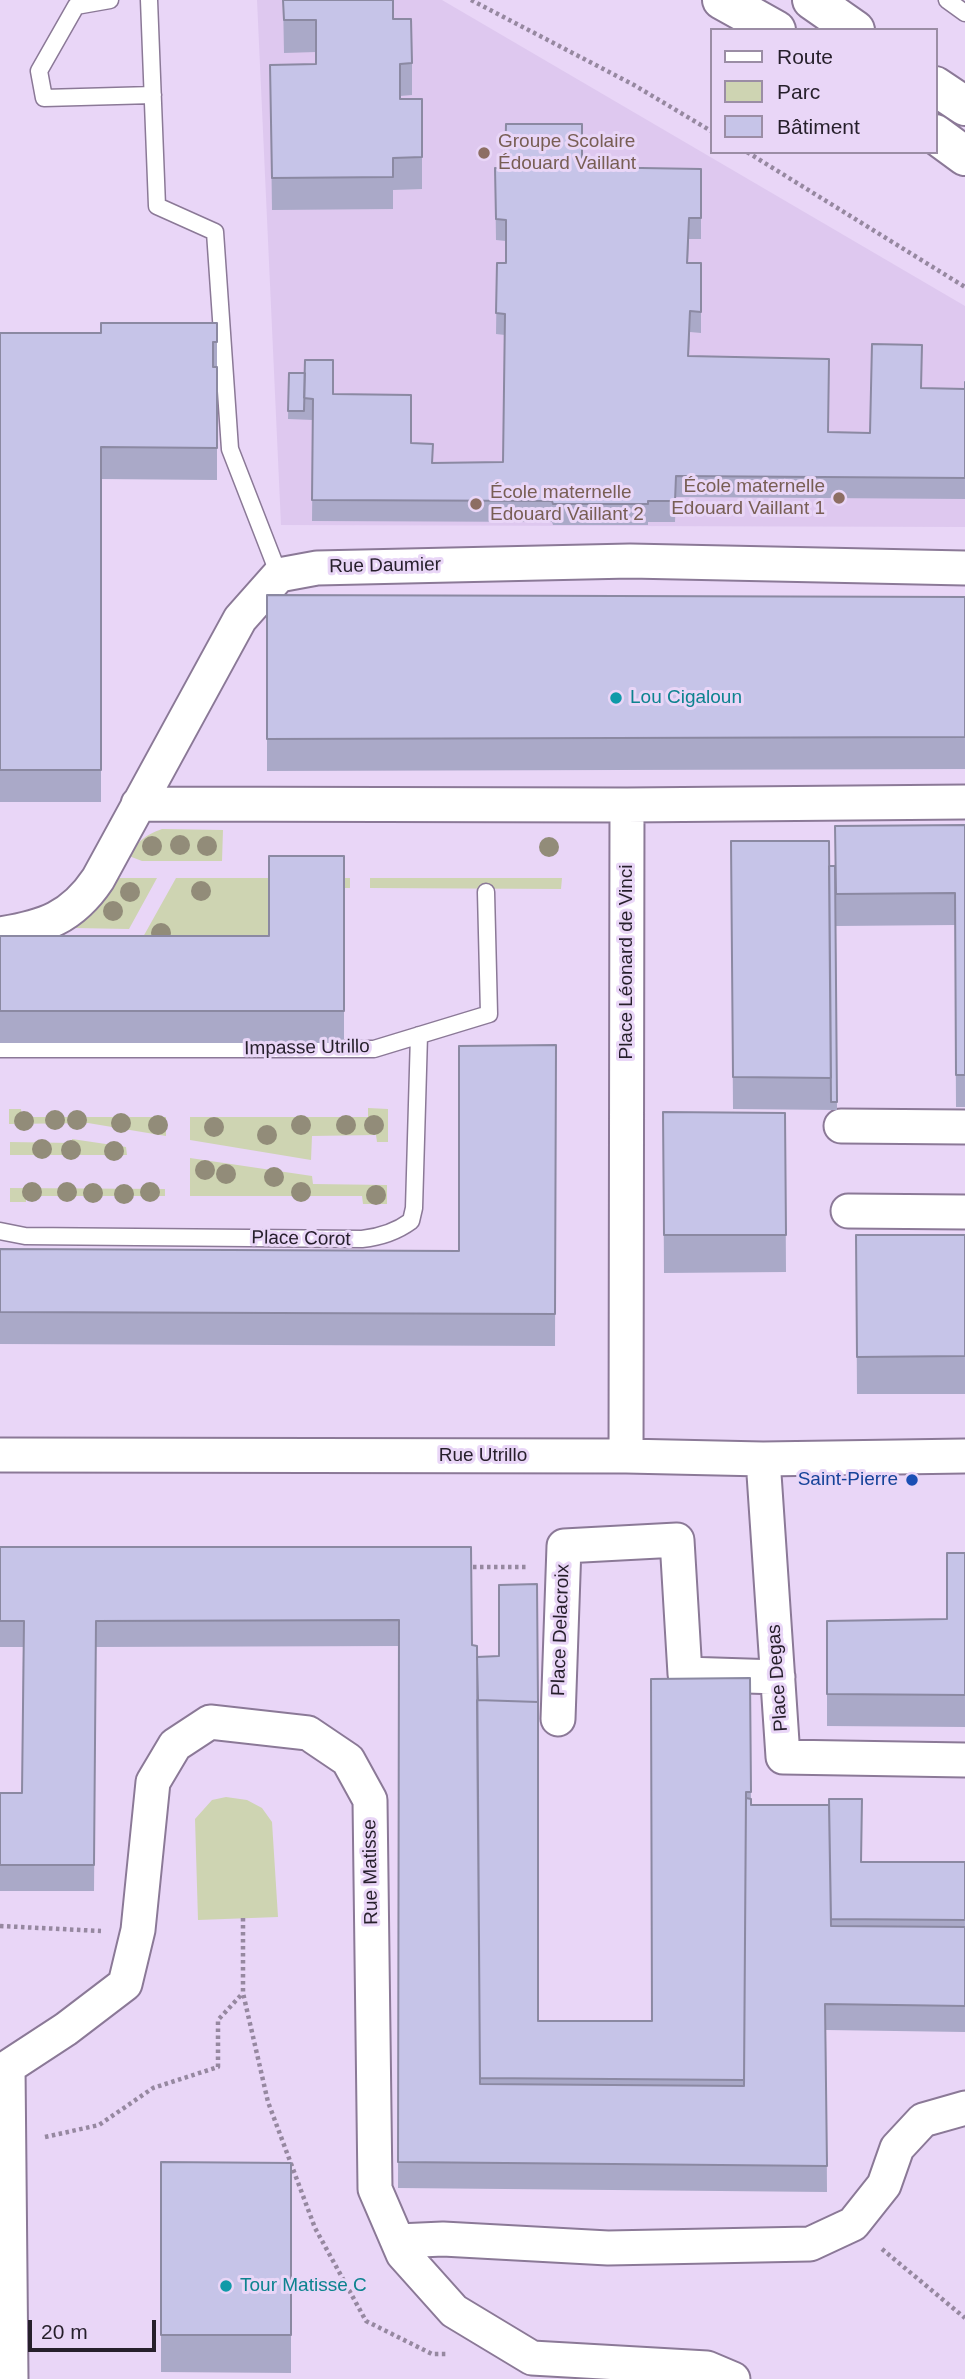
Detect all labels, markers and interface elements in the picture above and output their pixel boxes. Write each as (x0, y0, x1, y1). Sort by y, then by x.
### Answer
legend (710, 28, 937, 154)
text: Route (777, 45, 833, 68)
text: Parc (777, 80, 820, 103)
text: Bâtiment (777, 115, 860, 138)
place label: Groupe Scolaire Édouard Vaillant (498, 131, 636, 175)
marker: Groupe Scolaire Édouard Vaillant (476, 145, 492, 161)
place label: École maternelle Edouard Vaillant 1 (671, 476, 825, 520)
place label: École maternelle Edouard Vaillant 2 (490, 482, 644, 526)
marker: École maternelle Edouard Vaillant 1 (831, 490, 847, 506)
marker: École maternelle Edouard Vaillant 2 (468, 496, 484, 512)
street label: Rue Daumier (329, 554, 441, 578)
place label: Lou Cigaloun (630, 687, 742, 709)
marker: Lou Cigaloun (608, 690, 624, 706)
street label: Place Léonard de Vinci (616, 864, 638, 1060)
street label: Impasse Utrillo (244, 1036, 370, 1060)
street label: Place Corot (251, 1227, 351, 1251)
street label: Rue Utrillo (439, 1445, 527, 1467)
place label: Saint-Pierre (798, 1469, 898, 1491)
marker: Saint-Pierre (904, 1472, 920, 1488)
street label: Place Delacroix (547, 1564, 575, 1696)
street label: Place Degas (763, 1623, 793, 1733)
street label: Rue Matisse (359, 1819, 383, 1925)
place label: Tour Matisse C (240, 2275, 367, 2297)
marker: Tour Matisse C (218, 2278, 234, 2294)
scale bar (32, 2306, 159, 2350)
text: 20 m (41, 2320, 88, 2343)

